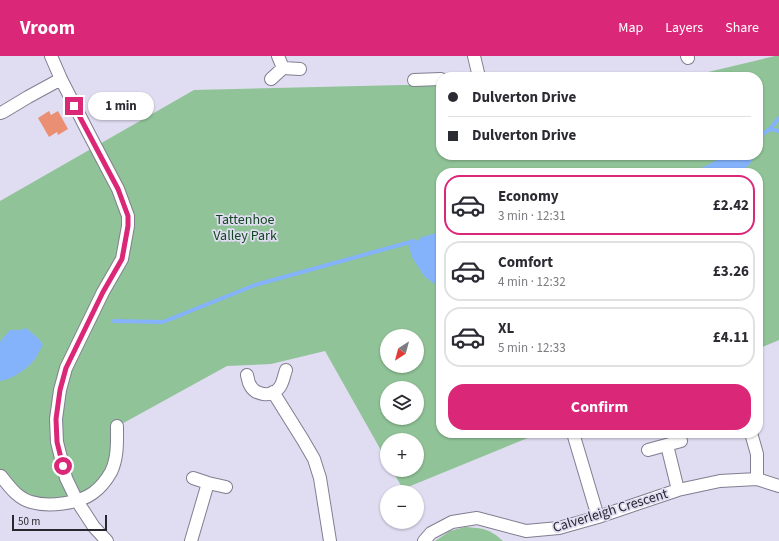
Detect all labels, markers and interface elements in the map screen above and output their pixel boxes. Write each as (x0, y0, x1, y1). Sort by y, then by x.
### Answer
text: Vroom (20, 15, 75, 42)
text: Map (618, 18, 643, 38)
text: Layers (665, 18, 703, 38)
text: Share (725, 18, 759, 38)
text: Dulverton Drive (472, 87, 576, 108)
callout: 1 min (88, 92, 154, 120)
route end (65, 97, 83, 115)
text: 1 min (105, 97, 137, 115)
text: Dulverton Drive (472, 125, 576, 146)
text: Economy (498, 186, 559, 207)
icon: car (450, 187, 486, 223)
text: £2.42 (713, 195, 749, 216)
text: 3 min · 12:31 (498, 207, 566, 225)
park label: Tattenhoe Valley Park (213, 210, 277, 246)
text: Comfort (498, 252, 553, 273)
icon: car (450, 253, 486, 289)
text: £3.26 (713, 261, 749, 282)
text: 4 min · 12:32 (498, 273, 566, 291)
text: XL (498, 318, 514, 339)
icon: car (450, 319, 486, 355)
text: £4.11 (713, 327, 749, 348)
north arrow (380, 329, 424, 373)
map controls (380, 329, 424, 529)
text: 5 min · 12:33 (498, 339, 566, 357)
button: layers (380, 381, 424, 425)
button: Confirm (448, 384, 751, 430)
button: + (380, 433, 424, 477)
route start (54, 457, 72, 475)
street label: Calverleigh Crescent (550, 484, 671, 538)
button: − (380, 485, 424, 529)
scale bar (12, 513, 107, 532)
text: 50 m (18, 514, 40, 529)

